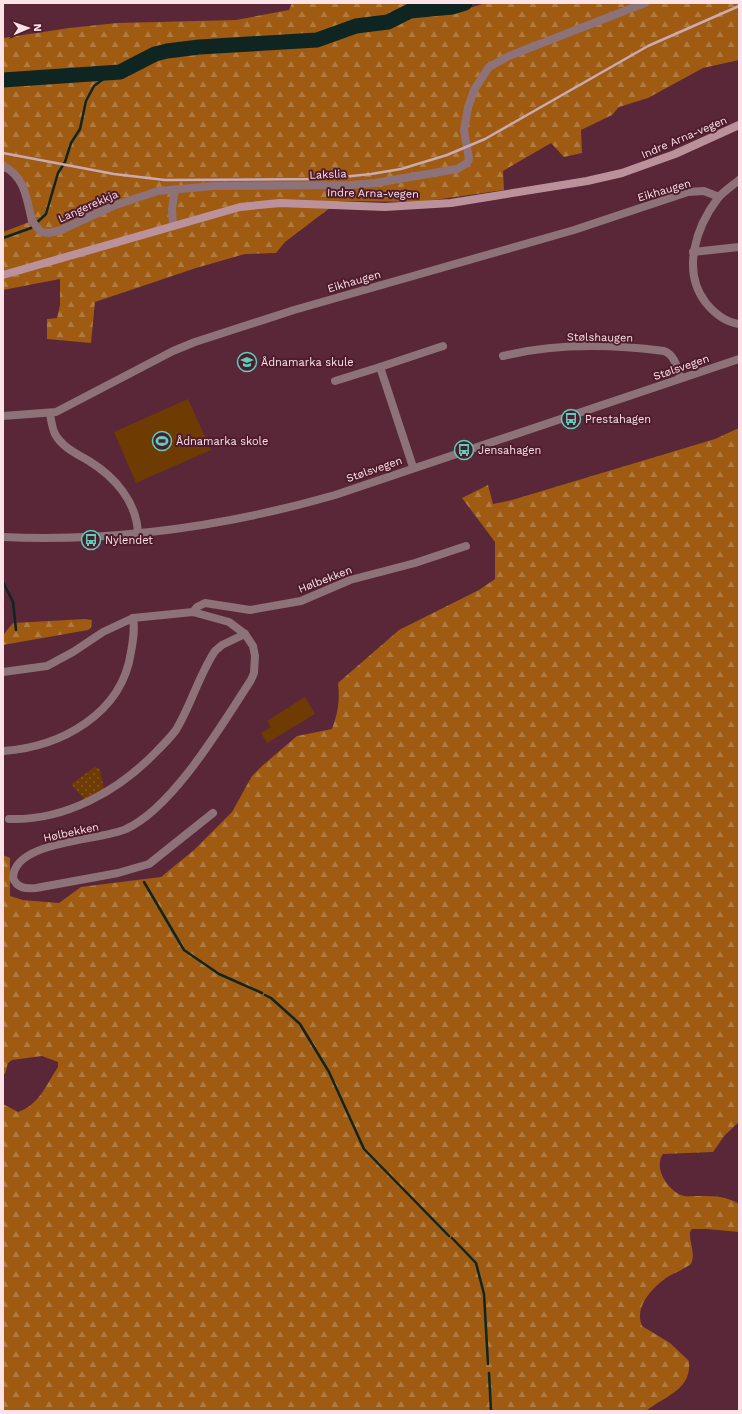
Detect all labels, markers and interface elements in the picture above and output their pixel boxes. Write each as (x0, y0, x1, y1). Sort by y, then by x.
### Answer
north arrow (8, 8, 48, 48)
text: N (31, 23, 44, 32)
street label: Indre Arna-vegen (639, 114, 729, 161)
street label: Lakslia (309, 167, 347, 182)
street label: Eikhaugen (636, 177, 692, 204)
street label: Indre Arna-vegen (327, 186, 419, 201)
street label: Langerekkja (56, 187, 120, 225)
street label: Eikhaugen (326, 268, 382, 295)
street label: Stølshaugen (567, 330, 633, 345)
school or university icon: Ådnamarka skule (236, 351, 258, 373)
street label: Stølsvegen (651, 352, 711, 383)
place label: Ådnamarka skule (261, 356, 354, 369)
bus stop icon: Prestahagen (560, 408, 582, 430)
place label: Prestahagen (585, 413, 651, 426)
sports icon: Ådnamarka skole (151, 430, 173, 452)
place label: Ådnamarka skole (176, 435, 268, 448)
bus stop icon: Jensahagen (453, 439, 475, 461)
place label: Jensahagen (478, 444, 541, 457)
street label: Stølsvegen (344, 454, 404, 485)
bus stop icon: Nylendet (80, 529, 102, 551)
place label: Nylendet (105, 534, 153, 547)
street label: Hølbekken (296, 563, 354, 596)
street label: Hølbekken (42, 820, 100, 845)

